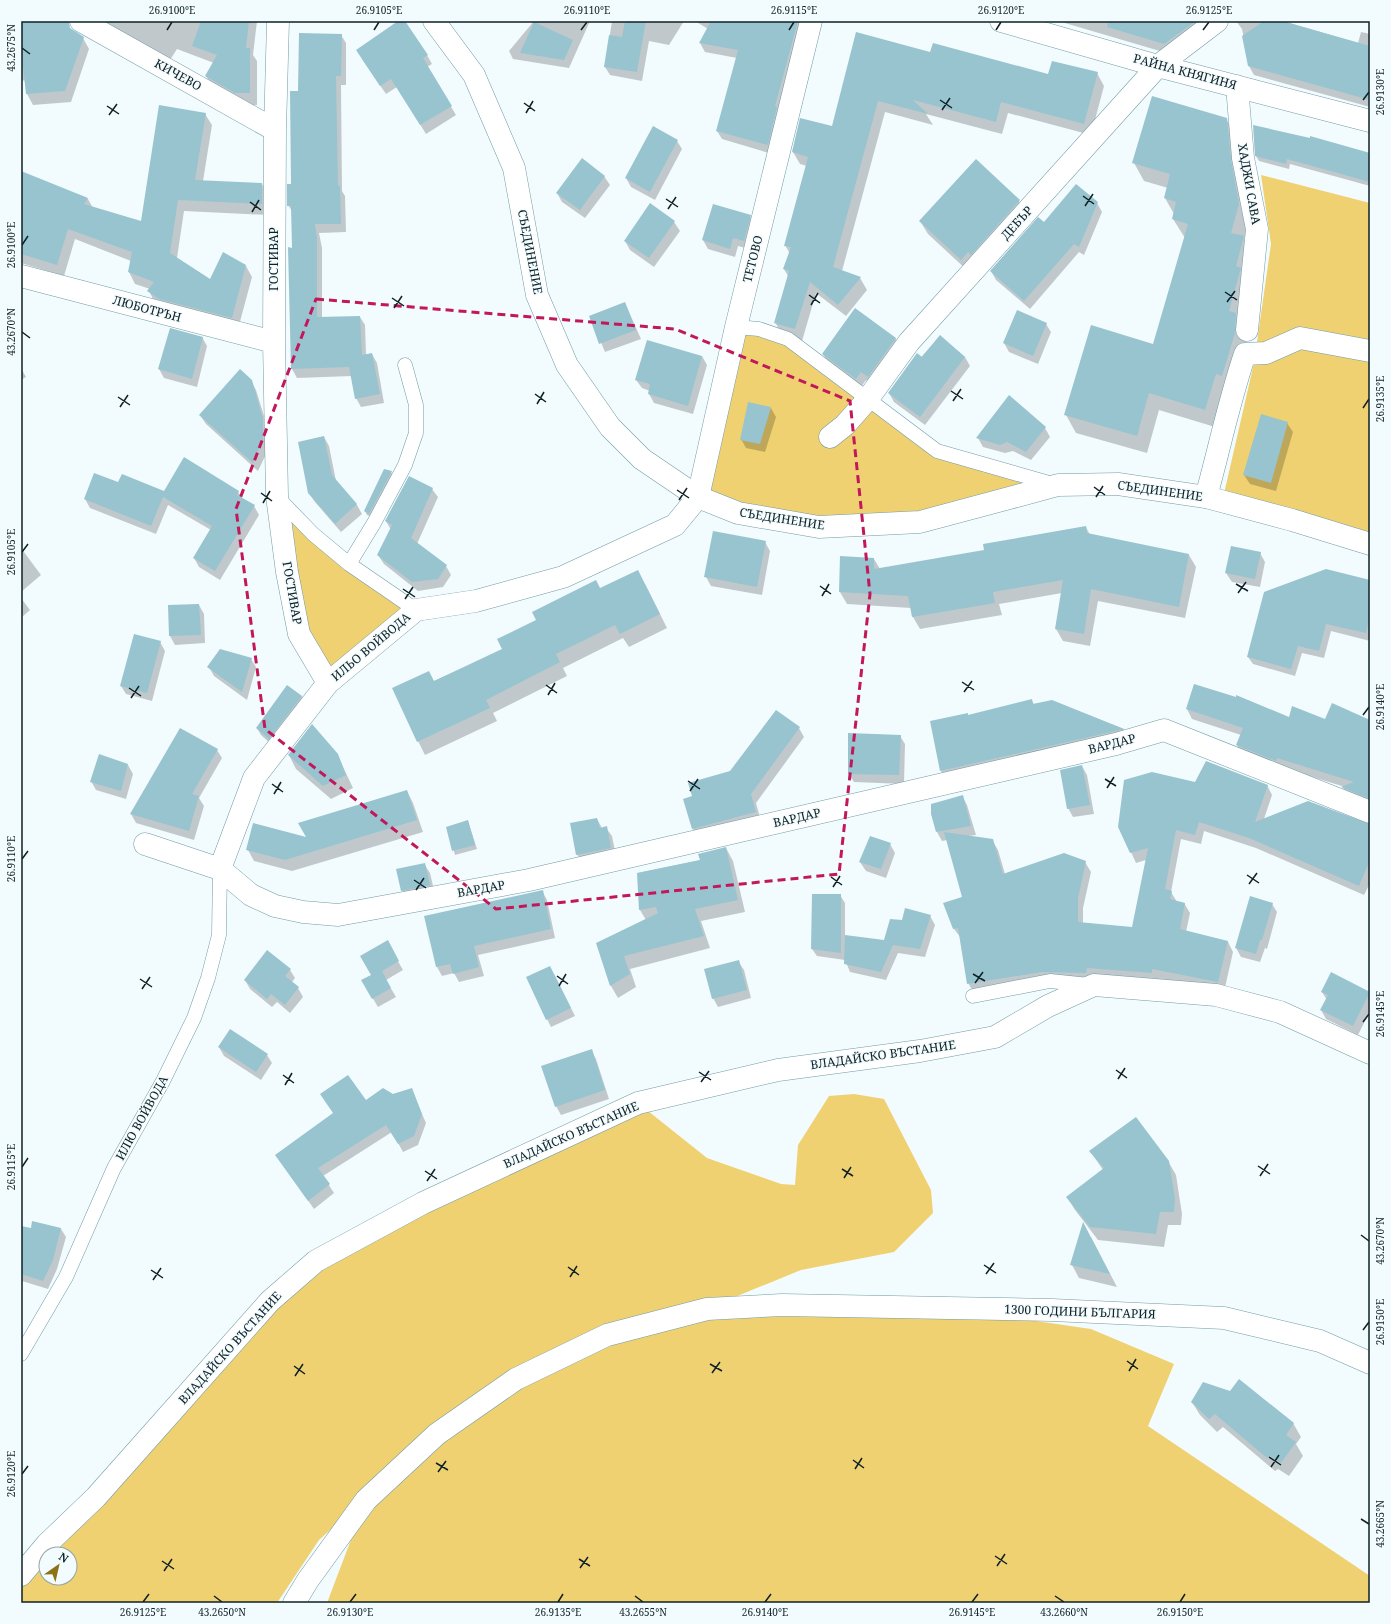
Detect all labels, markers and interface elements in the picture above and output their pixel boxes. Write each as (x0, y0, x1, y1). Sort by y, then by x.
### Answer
text: 26.9100°E (149, 3, 195, 17)
text: 26.9105°E (356, 3, 402, 17)
text: 26.9110°E (564, 3, 610, 17)
text: 26.9115°E (771, 3, 817, 17)
text: 26.9120°E (978, 3, 1024, 17)
text: 26.9125°E (1186, 3, 1232, 17)
text: 43.2675°N (4, 24, 18, 72)
street label: РАЙНА КНЯГИНЯ (1132, 50, 1239, 94)
street label: КИЧЕВО (152, 55, 205, 95)
text: 26.9130°E (1373, 69, 1387, 115)
street label: ХАДЖИ САВА (1234, 142, 1265, 226)
street label: ДЕБЪР (997, 202, 1036, 243)
street label: СЪЕДИНЕНИЕ (514, 208, 547, 296)
text: 26.9100°E (4, 222, 18, 268)
street label: ГОСТИВАР (265, 227, 282, 291)
street label: ТЕТОВО (738, 233, 767, 284)
street label: ЛЮБОТРЪН (111, 291, 184, 326)
text: 43.2670°N (4, 308, 18, 356)
text: 26.9135°E (1373, 376, 1387, 422)
street label: СЪЕДИНЕНИЕ (1116, 476, 1204, 505)
street label: СЪЕДИНЕНИЕ (738, 503, 826, 534)
text: 26.9105°E (4, 529, 18, 575)
street label: ГОСТИВАР (279, 560, 306, 626)
street label: ИЛЬО ВОЙВОДА (328, 608, 414, 685)
text: 26.9140°E (1373, 684, 1387, 730)
street label: ВАРДАР (1086, 729, 1137, 758)
street label: ВАРДАР (771, 804, 822, 831)
text: 26.9110°E (4, 836, 18, 882)
street label: ВАРДАР (456, 876, 506, 901)
text: 26.9145°E (1373, 991, 1387, 1037)
street label: ВЛАДАЙСКО ВЪСТАНИЕ (809, 1036, 957, 1073)
street label: ИЛЮ ВОЙВОДА (111, 1072, 172, 1163)
street label: ВЛАДАЙСКО ВЪСТАНИЕ (500, 1097, 641, 1172)
text: 26.9115°E (4, 1144, 18, 1190)
text: 43.2670°N (1373, 1217, 1387, 1265)
street label: ВЛАДАЙСКО ВЪСТАНИЕ (174, 1288, 285, 1408)
text: 26.9150°E (1373, 1299, 1387, 1345)
street label: 1300 ГОДИНИ БЪЛГАРИЯ (1004, 1300, 1156, 1323)
text: 26.9120°E (4, 1451, 18, 1497)
text: 43.2665°N (1373, 1500, 1387, 1548)
north arrow (38, 1546, 78, 1586)
text: N (56, 1549, 72, 1566)
text: 26.9125°E (120, 1605, 166, 1619)
text: 43.2650°N (198, 1605, 246, 1619)
text: 26.9130°E (327, 1605, 373, 1619)
text: 26.9135°E (535, 1605, 581, 1619)
text: 43.2655°N (619, 1605, 667, 1619)
text: 26.9140°E (742, 1605, 788, 1619)
text: 26.9145°E (949, 1605, 995, 1619)
text: 43.2660°N (1040, 1605, 1088, 1619)
text: 26.9150°E (1157, 1605, 1203, 1619)

